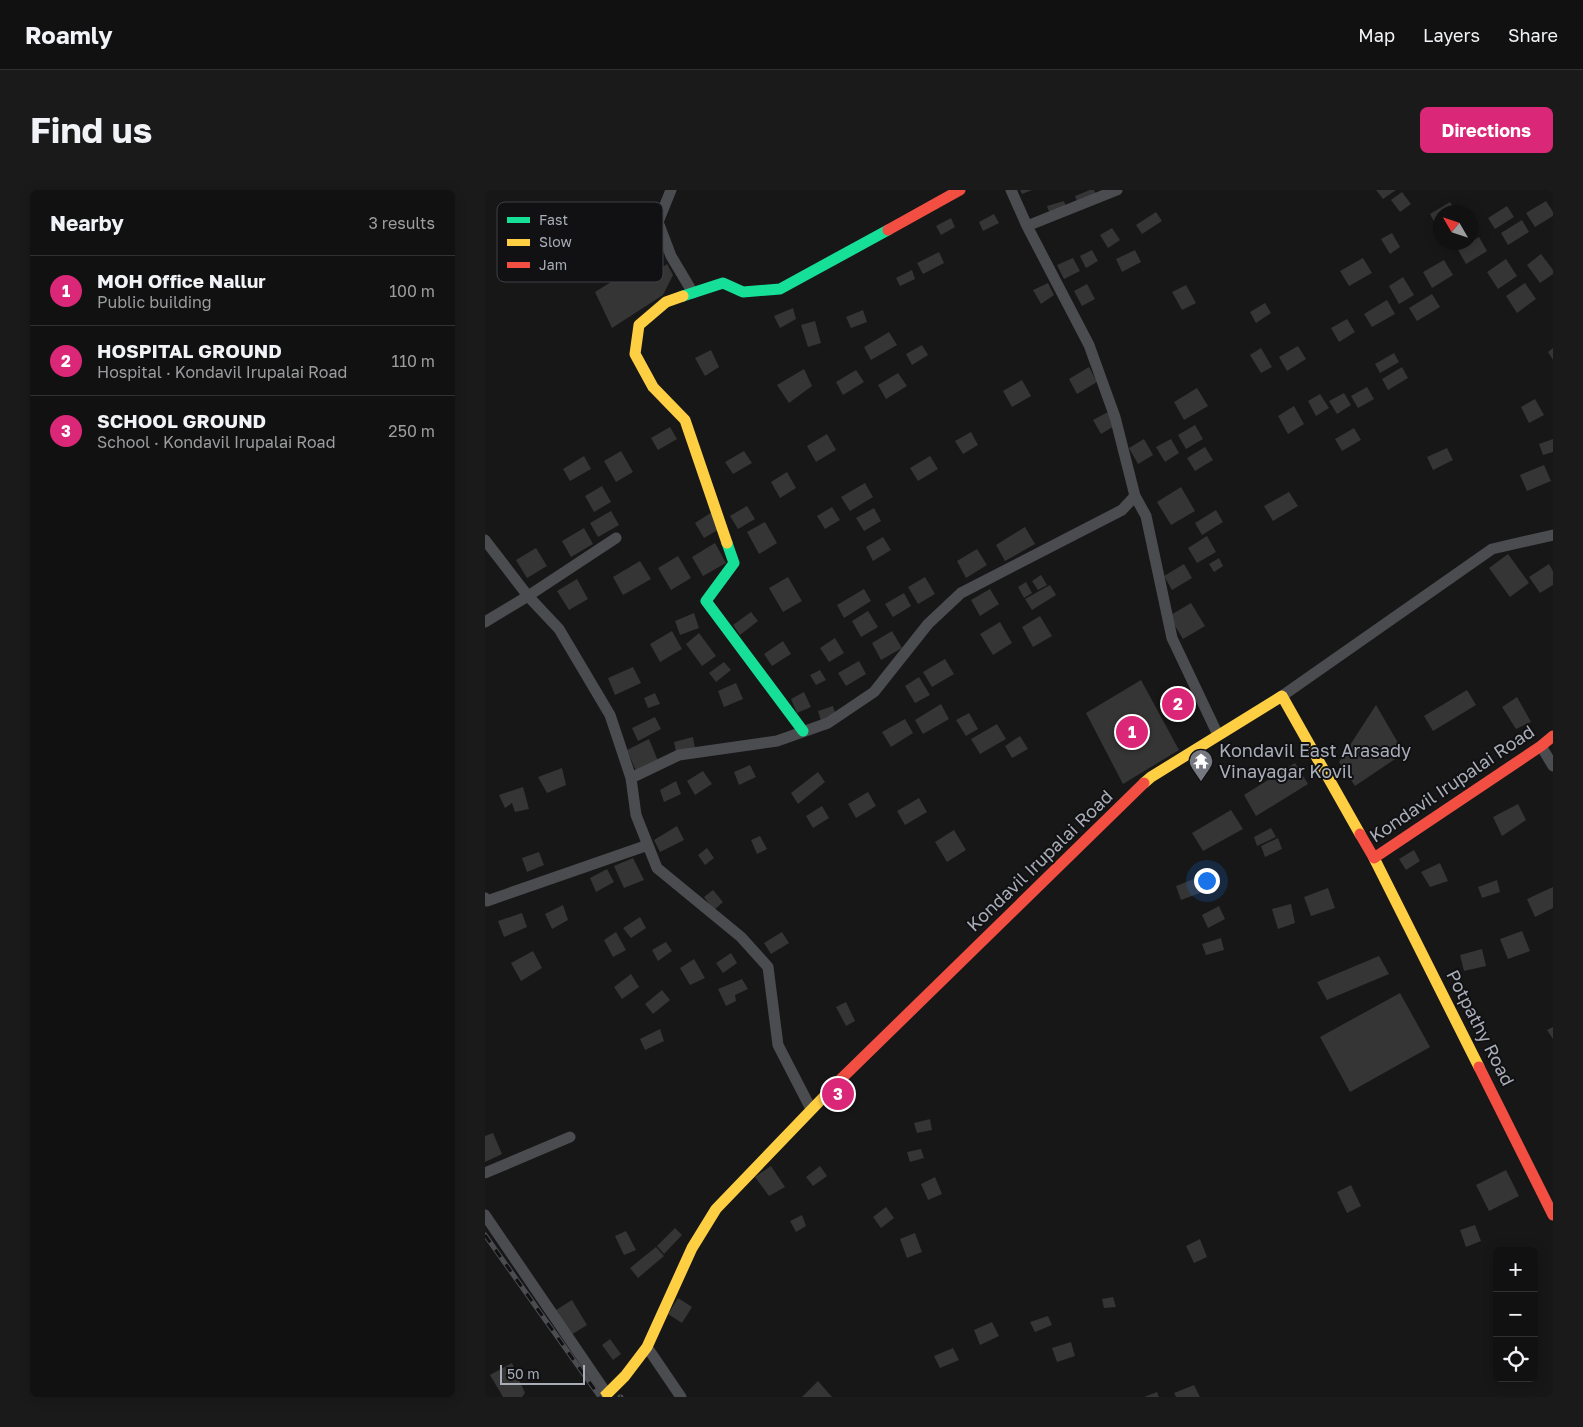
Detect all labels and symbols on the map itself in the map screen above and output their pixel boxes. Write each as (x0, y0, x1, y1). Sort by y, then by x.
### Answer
legend (497, 202, 663, 282)
north arrow (1433, 205, 1478, 250)
text: Fast (539, 211, 568, 228)
text: Slow (539, 233, 572, 250)
text: Jam (539, 256, 567, 273)
pin: 2 (1162, 685, 1194, 723)
pin: 1 (1116, 713, 1148, 751)
street label: Kondavil Irupalai Road (1365, 720, 1538, 847)
place label: Kondavil East Arasady Vinayagar Kovil (1219, 739, 1411, 782)
temple icon: Kondavil East Arasady Vinayagar Kovil (1188, 748, 1214, 782)
street label: Kondavil Irupalai Road (962, 785, 1117, 936)
your location (1194, 868, 1220, 894)
street label: Potpathy Road (1442, 966, 1520, 1089)
pin: 3 (822, 1075, 854, 1113)
scale bar (500, 1362, 585, 1385)

